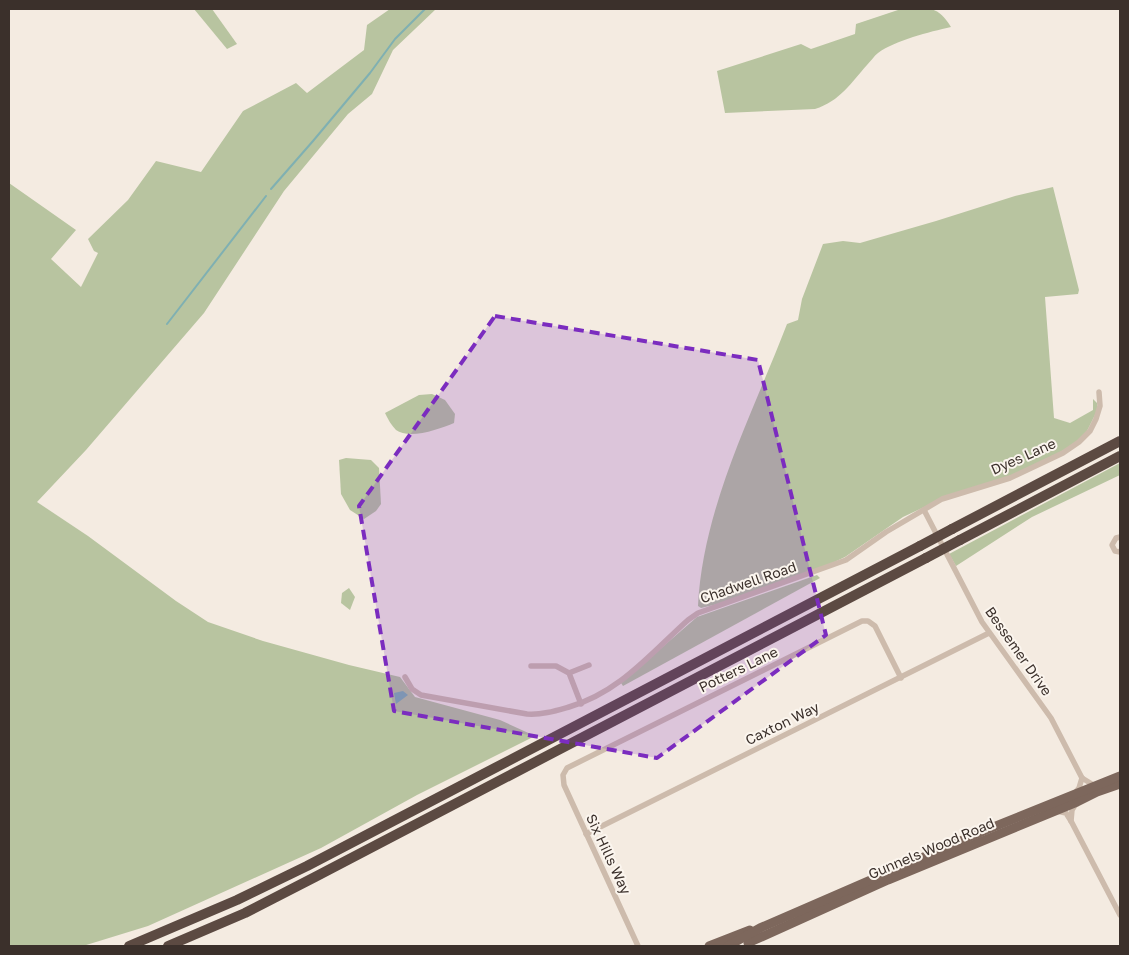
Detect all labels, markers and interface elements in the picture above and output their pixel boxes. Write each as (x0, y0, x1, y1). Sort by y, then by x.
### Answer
street label: Dyes Lane (988, 434, 1058, 478)
street label: Chadwell Road (698, 558, 798, 606)
street label: Bessemer Drive (982, 603, 1056, 699)
street label: Potters Lane (696, 643, 780, 695)
street label: Caxton Way (742, 698, 822, 748)
street label: Six Hills Way (583, 811, 635, 897)
street label: Gunnels Wood Road (865, 814, 997, 882)

